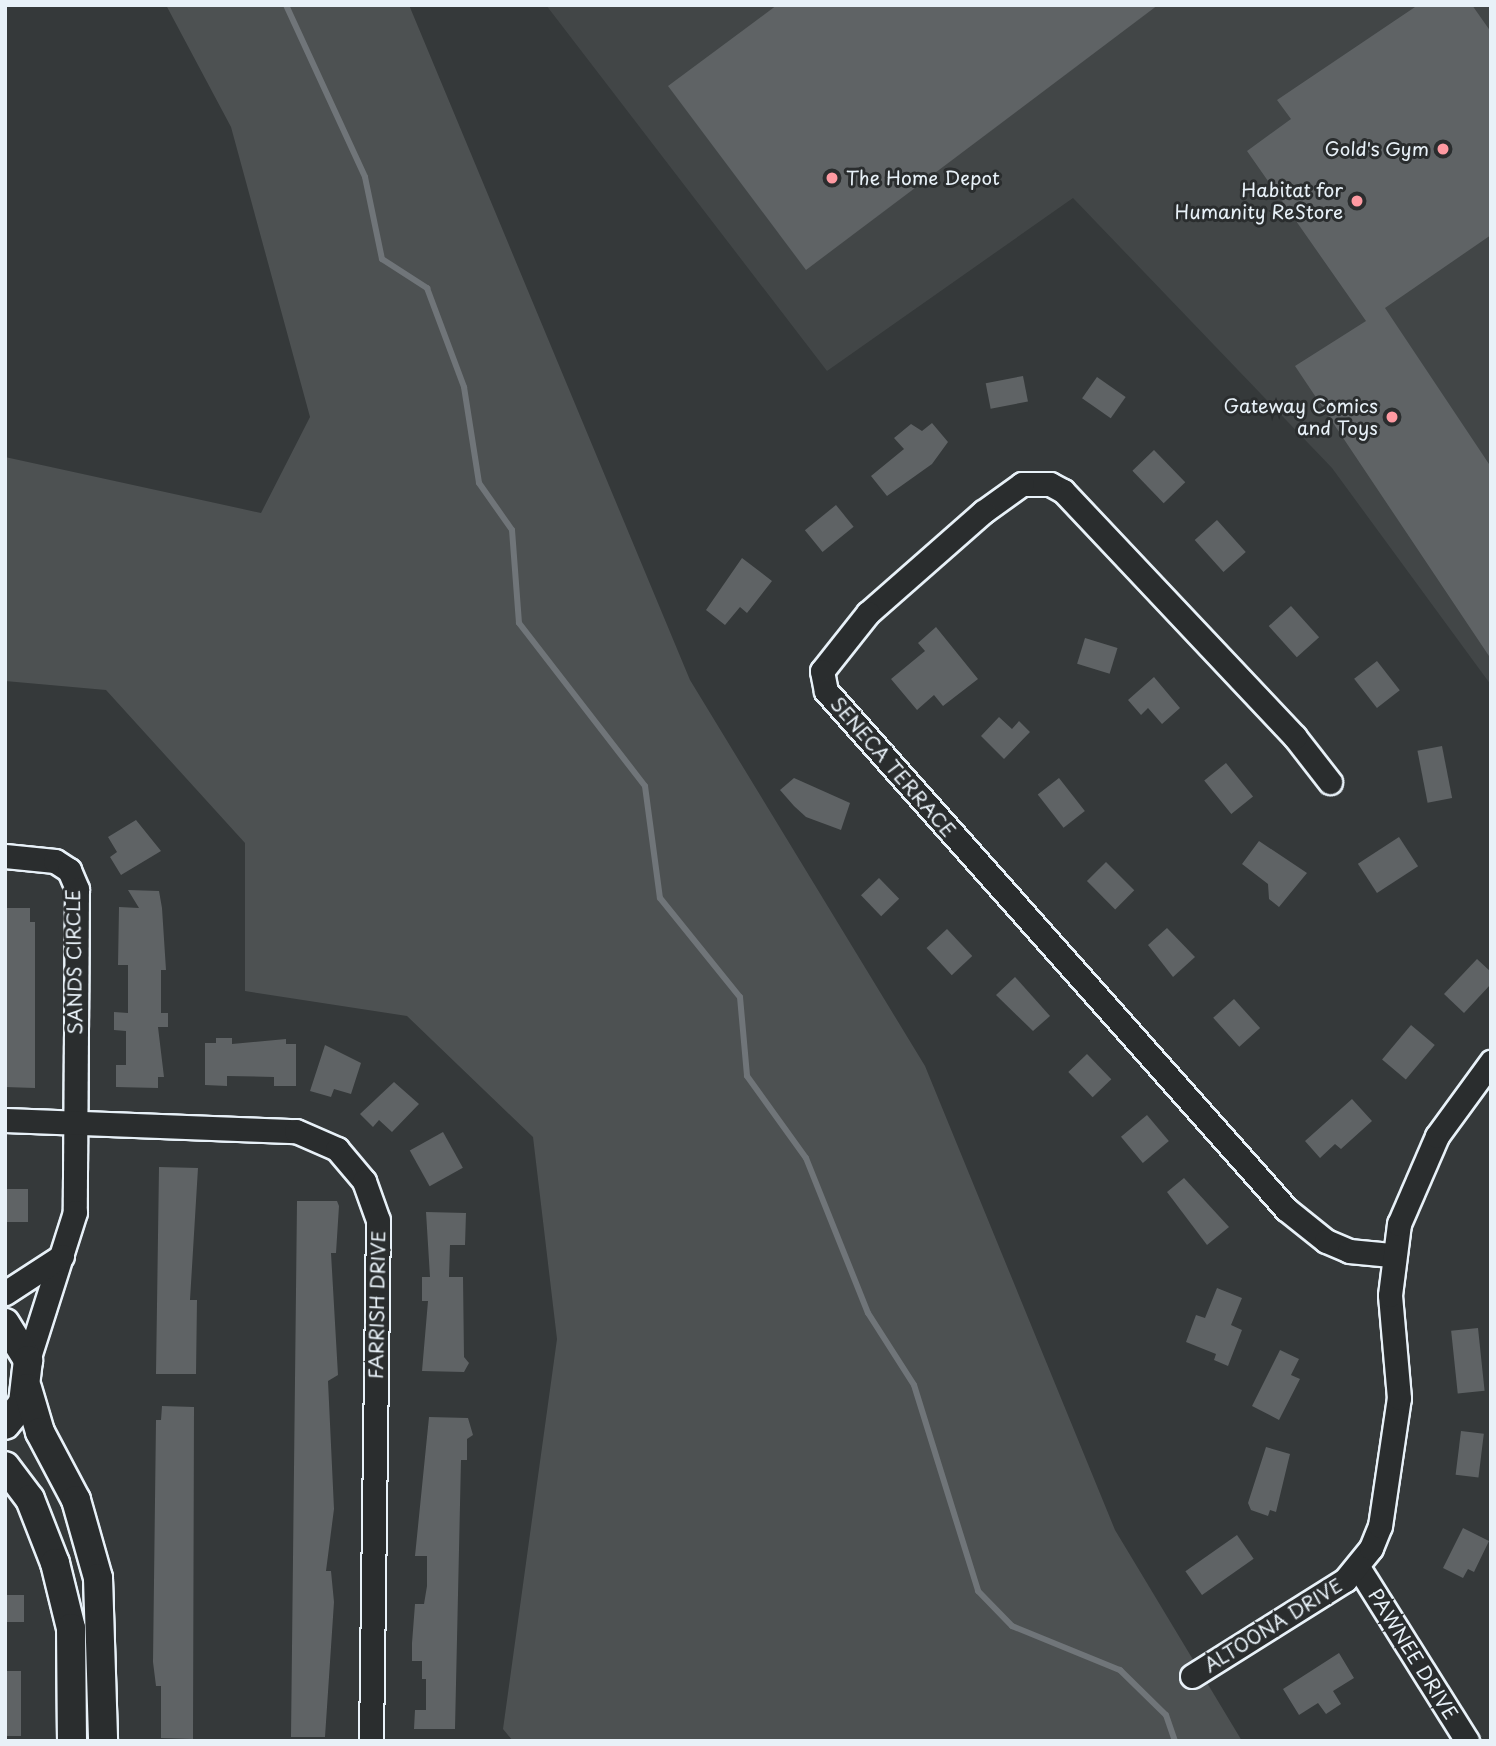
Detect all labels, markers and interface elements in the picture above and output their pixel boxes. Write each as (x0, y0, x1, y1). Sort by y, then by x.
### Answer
place label: Gold's Gym (1324, 138, 1429, 160)
marker: Gold's Gym (1435, 141, 1451, 157)
place label: The Home Depot (846, 167, 1000, 189)
marker: The Home Depot (824, 170, 840, 186)
place label: Habitat for Humanity ReStore (1174, 179, 1343, 223)
marker: Habitat for Humanity ReStore (1349, 193, 1365, 209)
place label: Gateway Comics and Toys (1224, 395, 1378, 439)
marker: Gateway Comics and Toys (1384, 409, 1400, 425)
street label: SENECA TERRACE (826, 693, 960, 841)
street label: SANDS CIRCLE (61, 889, 87, 1035)
street label: FARRISH DRIVE (364, 1231, 390, 1379)
street label: ALTOONA DRIVE (1200, 1573, 1346, 1677)
street label: PAWNEE DRIVE (1364, 1585, 1462, 1723)

